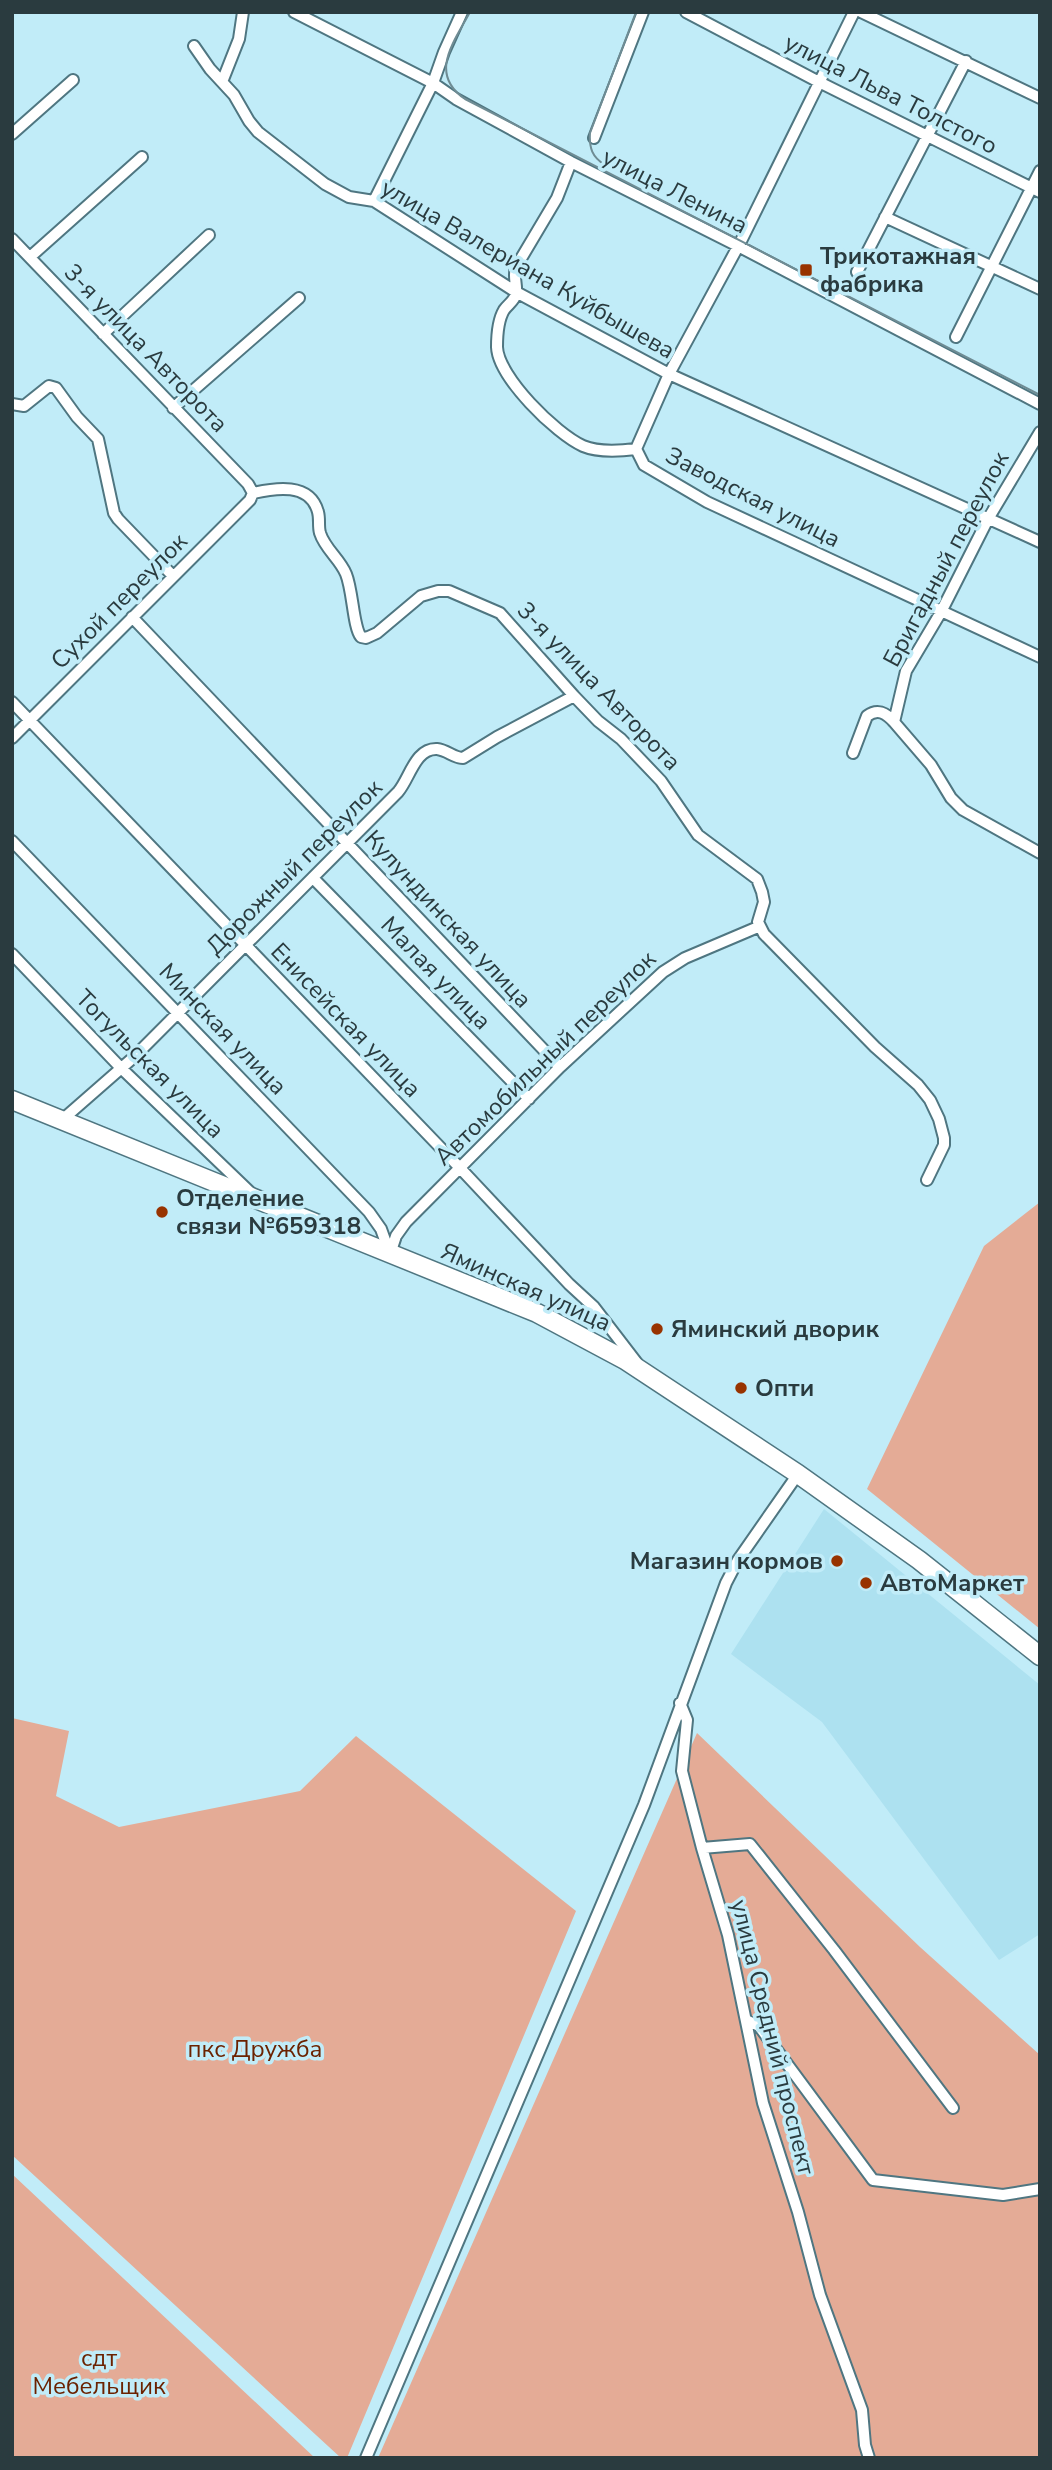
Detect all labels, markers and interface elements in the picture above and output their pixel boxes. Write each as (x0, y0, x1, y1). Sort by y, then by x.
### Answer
street label: улица Льва Толстого (779, 26, 1003, 162)
street label: улица Ленина (597, 141, 753, 241)
street label: улица Валериана Куйбышева (375, 172, 681, 366)
place label: Трикотажная фабрика (820, 240, 976, 300)
street label: 3-я улица Авторота (57, 257, 235, 439)
marker: Трикотажная фабрика (798, 262, 814, 278)
street label: Заводская улица (660, 439, 846, 555)
street label: Бригадный переулок (876, 445, 1017, 672)
street label: Сухой переулок (44, 526, 194, 676)
street label: 3-я улица Авторота (510, 595, 688, 777)
street label: Дорожный переулок (199, 772, 389, 962)
street label: Кулундинская улица (357, 823, 539, 1015)
street label: Малая улица (374, 909, 498, 1037)
street label: Енисейская улица (264, 936, 428, 1104)
street label: Автомобильный переулок (427, 943, 663, 1172)
street label: Минская улица (152, 956, 294, 1102)
street label: Тогульская улица (69, 983, 231, 1145)
place label: Отделение связи №659318 (176, 1182, 361, 1242)
marker: Отделение связи №659318 (154, 1204, 170, 1220)
street label: Яминская улица (436, 1235, 616, 1339)
place label: Яминский дворик (671, 1313, 879, 1345)
marker: Яминский дворик (649, 1321, 665, 1337)
place label: Опти (755, 1372, 814, 1404)
marker: Опти (733, 1380, 749, 1396)
place label: Магазин кормов (630, 1545, 823, 1577)
marker: Магазин кормов (829, 1553, 845, 1569)
place label: АвтоМаркет (880, 1567, 1025, 1599)
marker: АвтоМаркет (858, 1575, 874, 1591)
street label: улица Средний проспект (723, 1896, 823, 2178)
park label: пкс Дружба (188, 2033, 322, 2065)
park label: сдт Мебельщик (32, 2342, 166, 2402)

